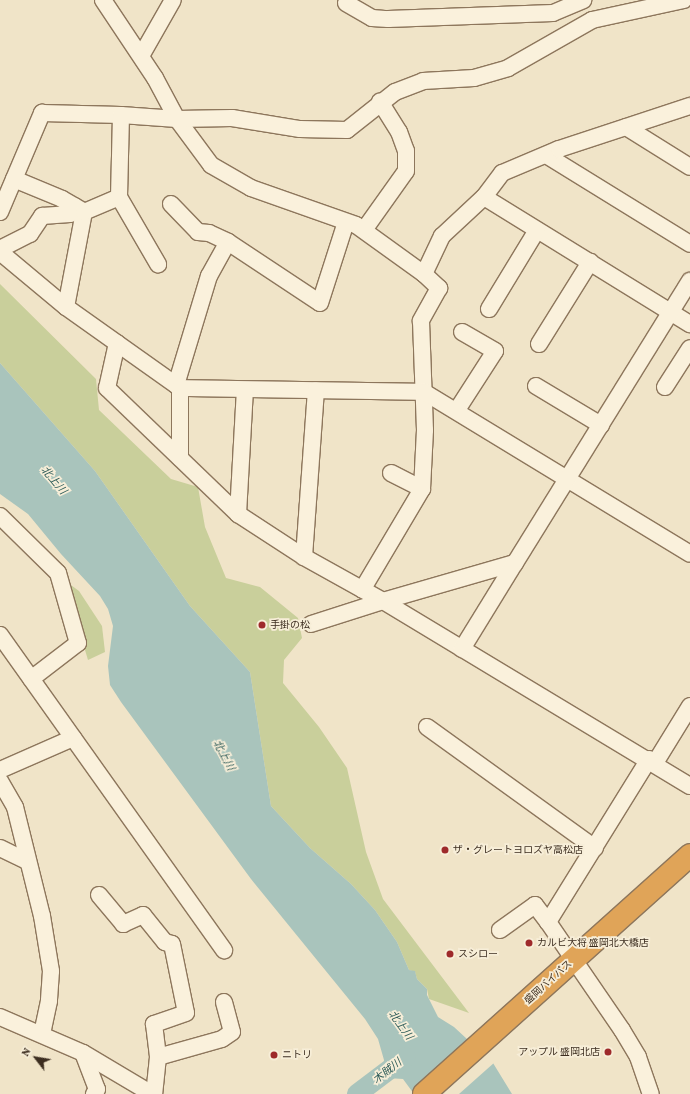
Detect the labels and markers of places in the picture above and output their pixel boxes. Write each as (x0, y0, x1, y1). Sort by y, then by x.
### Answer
place label: 手掛の松 (270, 619, 310, 631)
marker: 手掛の松 (257, 620, 267, 630)
place label: ザ・グレートヨロズヤ高松店 (453, 844, 583, 856)
marker: ザ・グレートヨロズヤ高松店 (440, 845, 450, 855)
place label: カルビ大将 盛岡北大橋店 (537, 937, 649, 949)
marker: カルビ大将 盛岡北大橋店 (524, 938, 534, 948)
place label: スシロー (458, 948, 498, 960)
marker: スシロー (445, 949, 455, 959)
place label: アップル 盛岡北店 (518, 1046, 600, 1058)
marker: アップル 盛岡北店 (603, 1047, 613, 1057)
place label: ニトリ (282, 1049, 312, 1061)
marker: ニトリ (269, 1050, 279, 1060)

